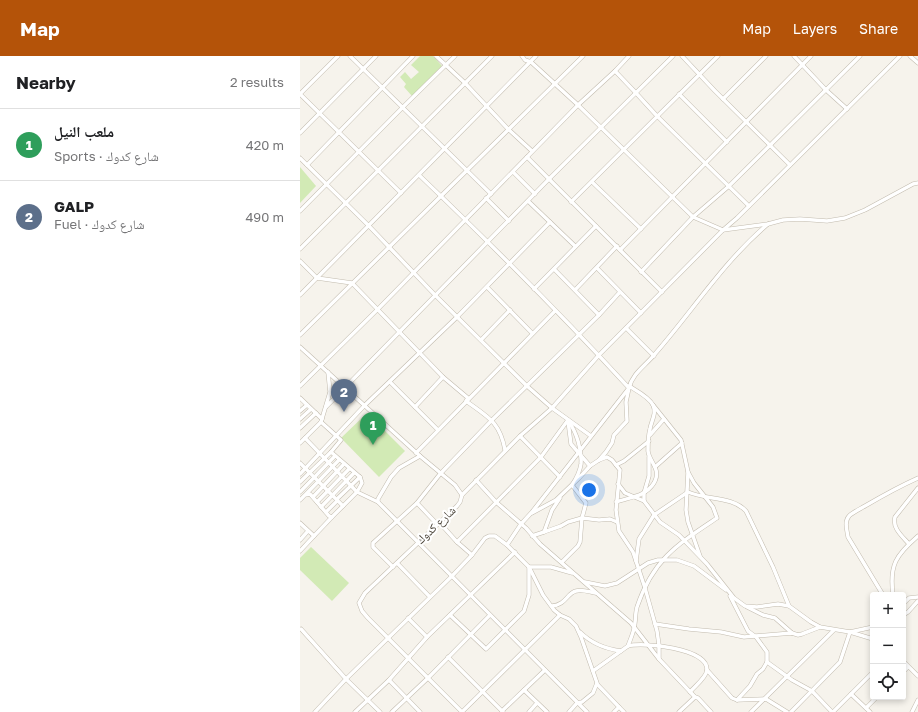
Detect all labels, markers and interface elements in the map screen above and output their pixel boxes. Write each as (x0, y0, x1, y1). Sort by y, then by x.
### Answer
text: Map (20, 17, 60, 40)
text: Map (742, 20, 771, 37)
text: Layers (793, 20, 837, 37)
text: Share (859, 20, 898, 37)
text: Nearby (16, 72, 76, 93)
text: 2 results (230, 74, 284, 90)
text: ملعب النيل (54, 122, 114, 140)
text: 1 (26, 137, 32, 153)
text: 420 m (246, 137, 284, 153)
text: Sports · شارع كدوك (54, 148, 159, 164)
text: GALP (54, 197, 94, 215)
text: 2 (25, 209, 33, 225)
text: 490 m (245, 209, 284, 225)
text: Fuel · شارع كدوك (54, 216, 145, 232)
pin: 2 (331, 379, 357, 412)
pin: 1 (360, 412, 386, 445)
your location (579, 480, 599, 500)
street label: شارع كدوك (413, 502, 459, 547)
map controls (870, 592, 906, 700)
button: + (870, 592, 906, 628)
button: − (870, 628, 906, 664)
button: locate (870, 664, 906, 700)

